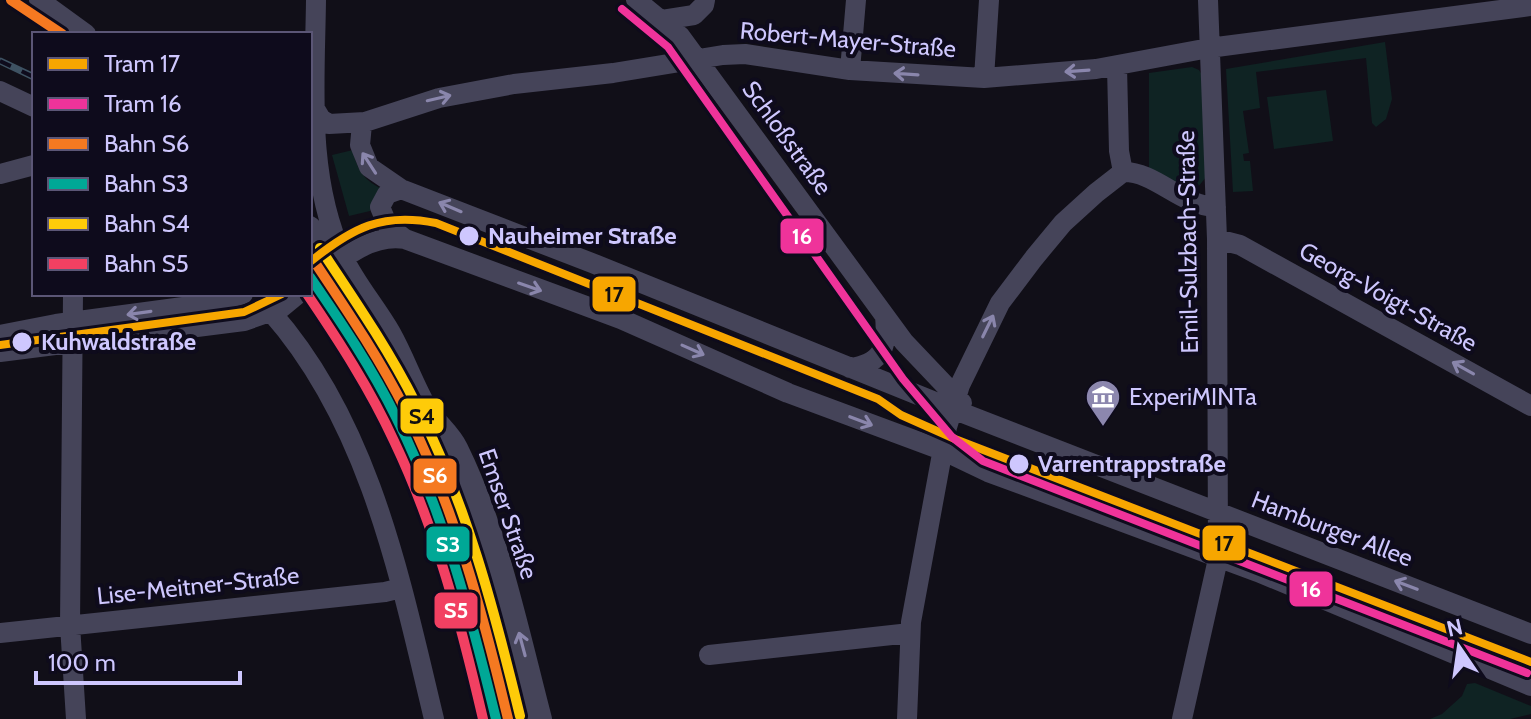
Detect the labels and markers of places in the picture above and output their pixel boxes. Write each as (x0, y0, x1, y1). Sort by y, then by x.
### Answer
place label: Nauheimer Straße (488, 221, 677, 250)
marker: Nauheimer Straße (457, 224, 481, 248)
place label: Kuhwaldstraße (41, 327, 196, 356)
marker: Kuhwaldstraße (10, 330, 34, 354)
museum icon: ExperiMINTa (1084, 378, 1122, 428)
place label: ExperiMINTa (1129, 382, 1257, 411)
place label: Varrentrappstraße (1038, 449, 1226, 478)
marker: Varrentrappstraße (1007, 452, 1031, 476)

